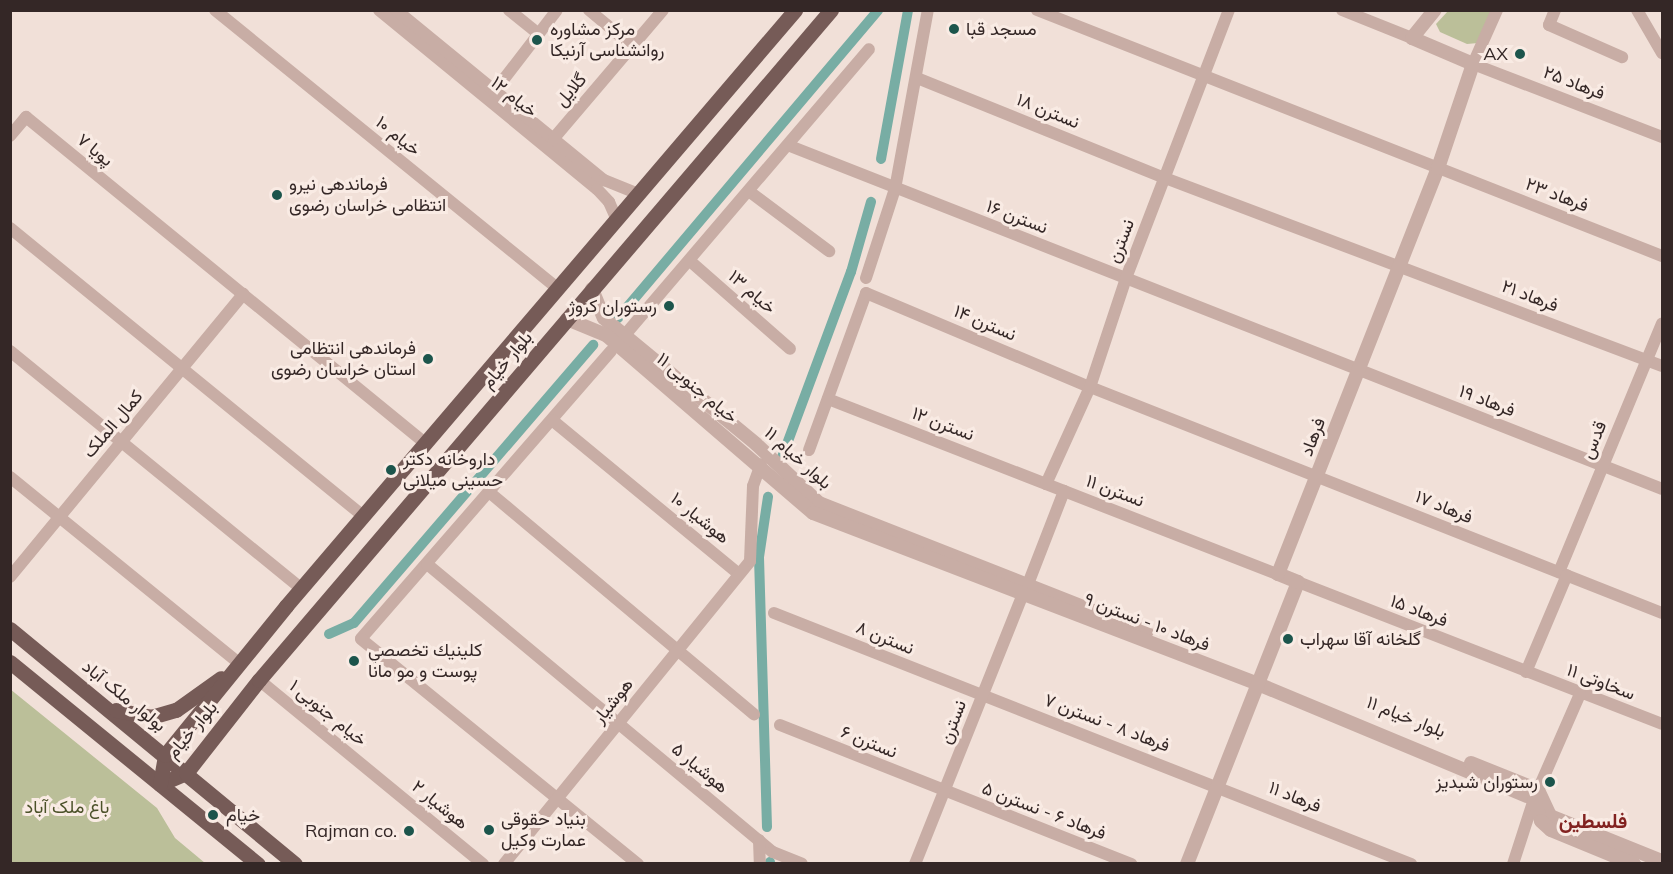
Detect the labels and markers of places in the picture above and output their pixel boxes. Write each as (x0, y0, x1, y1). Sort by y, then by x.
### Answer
place label: مسجد قبا (966, 18, 1037, 40)
place label: مرکز مشاوره روانشناسی آرنیکا (550, 19, 664, 62)
marker: مسجد قبا (947, 22, 961, 36)
marker: مرکز مشاوره روانشناسی آرنیکا (528, 31, 546, 49)
place label: AX (1483, 43, 1508, 65)
marker: AX (1513, 47, 1527, 61)
place label: فرماندهی نیرو انتظامی خراسان رضوی (289, 174, 446, 216)
marker: فرماندهی نیرو انتظامی خراسان رضوی (270, 188, 284, 202)
place label: رستوران کروژ (569, 295, 657, 317)
marker: رستوران کروژ (662, 299, 676, 313)
place label: فرماندهی انتظامی استان خراسان رضوی (271, 338, 416, 380)
marker: فرماندهی انتظامی استان خراسان رضوی (421, 352, 435, 366)
place label: داروخانه دکتر حسینی میلانی (403, 449, 503, 492)
marker: داروخانه دکتر حسینی میلانی (384, 463, 398, 477)
place label: گلخانه آقا سهراب (1300, 628, 1421, 650)
marker: گلخانه آقا سهراب (1281, 632, 1295, 646)
place label: كلينيك تخصصي پوست و مو مانا (368, 640, 482, 682)
marker: كلينيك تخصصي پوست و مو مانا (345, 652, 363, 670)
place label: رستوران شبدیز (1435, 771, 1538, 793)
marker: رستوران شبدیز (1543, 775, 1557, 789)
place label: خیام (226, 804, 260, 826)
marker: خیام (204, 806, 222, 824)
place label: بنیاد حقوقی عمارت وکیل (501, 809, 586, 852)
place label: Rajman co. (305, 820, 397, 842)
marker: بنیاد حقوقی عمارت وکیل (482, 823, 496, 837)
marker: Rajman co. (402, 824, 416, 838)

